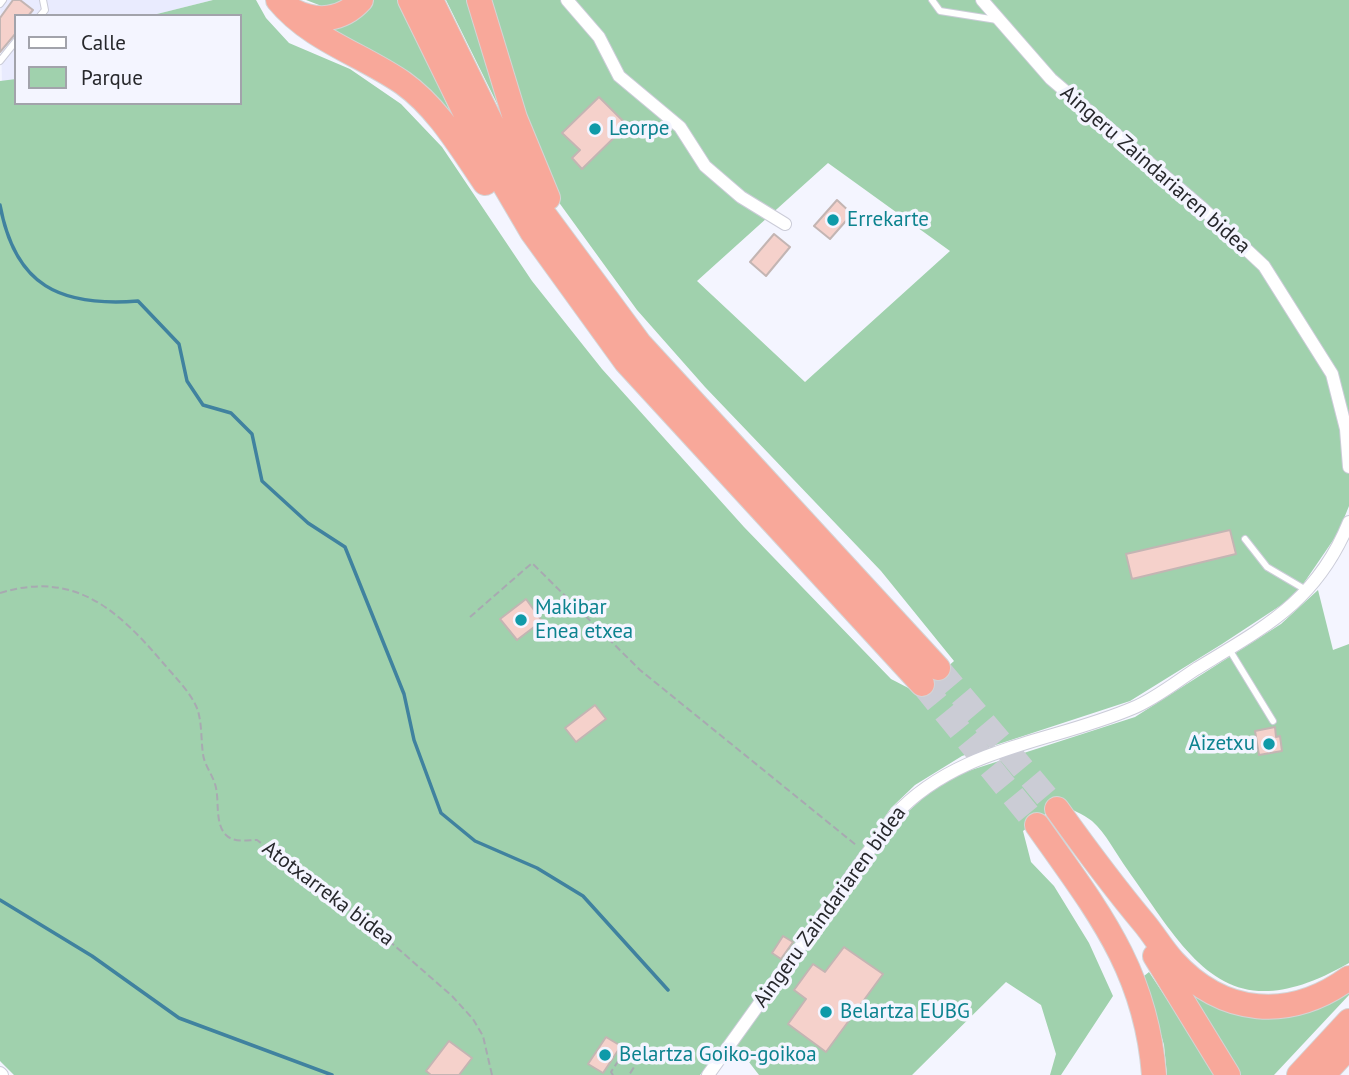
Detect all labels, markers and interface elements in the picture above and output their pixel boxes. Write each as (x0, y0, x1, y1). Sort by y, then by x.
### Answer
legend (14, 14, 242, 105)
text: Calle (81, 29, 126, 56)
text: Parque (81, 64, 143, 91)
street label: Aingeru Zaindariaren bidea (1055, 81, 1255, 259)
place label: Leorpe (609, 116, 669, 142)
marker: Leorpe (587, 121, 603, 137)
place label: Errekarte (847, 207, 929, 233)
marker: Errekarte (825, 212, 841, 228)
place label: Makibar Enea etxea (535, 595, 633, 645)
marker: Makibar Enea etxea (513, 612, 529, 628)
place label: Aizetxu (1188, 731, 1255, 757)
marker: Aizetxu (1261, 736, 1277, 752)
street label: Aingeru Zaindariaren bidea (748, 801, 912, 1013)
street label: Atotxarreka bidea (257, 836, 399, 952)
place label: Belartza EUBG (840, 999, 970, 1025)
marker: Belartza EUBG (818, 1004, 834, 1020)
place label: Belartza Goiko-goikoa (619, 1042, 817, 1068)
marker: Belartza Goiko-goikoa (597, 1047, 613, 1063)

